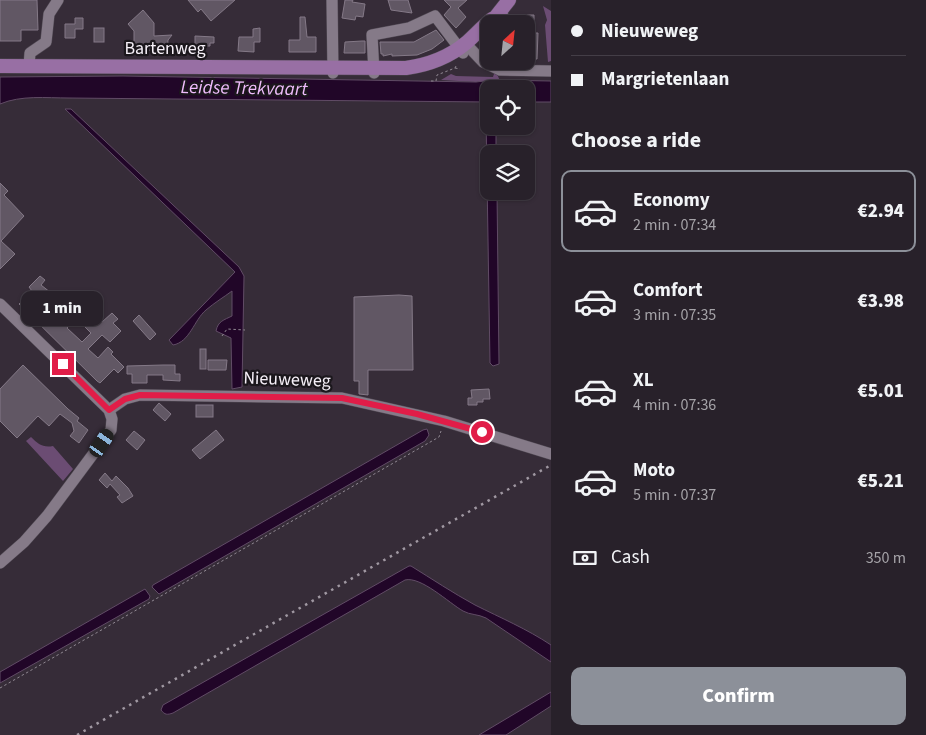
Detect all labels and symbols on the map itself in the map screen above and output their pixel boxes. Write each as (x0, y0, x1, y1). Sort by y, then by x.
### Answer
north arrow (480, 15, 535, 70)
street label: Bartenweg (124, 36, 206, 61)
water label: Leidse Trekvaart (180, 74, 309, 103)
callout: 1 min (22, 292, 104, 326)
route end (52, 353, 74, 375)
street label: Nieuweweg (243, 365, 331, 394)
route start (471, 421, 493, 443)
car (87, 426, 116, 460)

